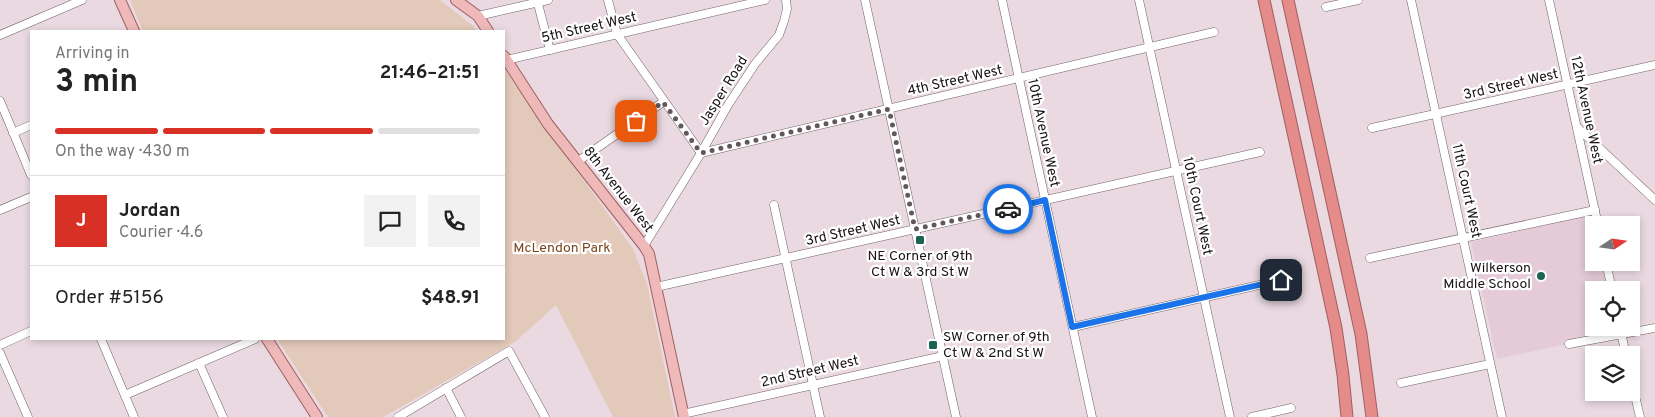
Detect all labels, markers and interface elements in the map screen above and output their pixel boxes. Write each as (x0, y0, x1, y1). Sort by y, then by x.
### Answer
street label: 5th Street West (540, 9, 638, 47)
text: Arriving in (55, 44, 130, 64)
street label: Jasper Road (696, 53, 752, 129)
street label: 12th Avenue West (1566, 55, 1606, 165)
text: 21:46–21:51 (380, 61, 480, 85)
street label: 4th Street West (906, 62, 1004, 100)
text: 3 min (55, 63, 138, 103)
street label: 3rd Street West (1462, 66, 1560, 104)
street label: 10th Avenue West (1023, 77, 1063, 189)
pin (615, 100, 657, 142)
icon: bag (622, 107, 650, 135)
text: On the way · 430 m (55, 142, 190, 162)
street label: 11th Court West (1448, 142, 1484, 240)
street label: 8th Avenue West (579, 144, 657, 236)
street label: 10th Court West (1178, 155, 1216, 257)
courier (983, 184, 1033, 234)
button: chat (364, 195, 416, 247)
button: phone (428, 195, 480, 247)
icon: car (994, 195, 1022, 223)
text: Jordan (119, 199, 181, 223)
text: J (76, 209, 86, 233)
street label: 3rd Street West (804, 212, 902, 250)
north arrow (1585, 216, 1640, 271)
map controls (1585, 216, 1640, 401)
text: Courier · 4.6 (119, 223, 203, 243)
marker: NE Corner of 9th Ct W & 3rd St W (914, 234, 926, 246)
park label: McLendon Park (513, 240, 611, 257)
place label: NE Corner of 9th Ct W & 3rd St W (867, 248, 973, 281)
pin (1260, 259, 1302, 301)
place label: Wilkerson Middle School (1443, 260, 1531, 293)
icon: home (1267, 266, 1295, 294)
marker: Wilkerson Middle School (1535, 270, 1547, 282)
button: locate (1585, 281, 1640, 336)
text: Order #5156 (55, 286, 164, 310)
text: $48.91 (421, 286, 480, 310)
place label: SW Corner of 9th Ct W & 2nd St W (943, 329, 1050, 362)
marker: SW Corner of 9th Ct W & 2nd St W (927, 339, 939, 351)
button: layers (1585, 346, 1640, 401)
street label: 2nd Street West (759, 352, 861, 392)

